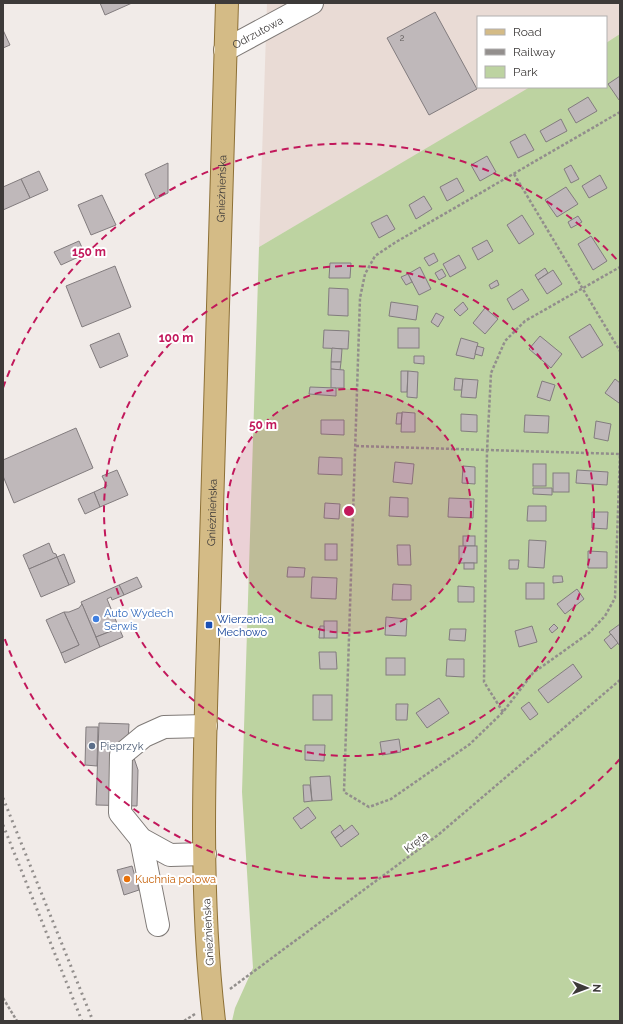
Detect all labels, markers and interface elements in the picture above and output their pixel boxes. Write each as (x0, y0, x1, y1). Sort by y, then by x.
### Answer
street label: Odrzutowa (230, 14, 285, 52)
legend (477, 16, 607, 88)
text: Road (513, 25, 542, 39)
house number: 2 (400, 33, 405, 43)
text: Railway (513, 45, 556, 59)
text: Park (513, 65, 538, 79)
street label: Gnieźnieńska (214, 155, 229, 222)
text: 150 m (72, 245, 106, 259)
text: 100 m (159, 331, 193, 345)
text: 50 m (249, 418, 277, 432)
street label: Gnieźnieńska (205, 479, 220, 546)
centre of rings (342, 504, 356, 518)
place label: Auto Wydech Serwis (104, 607, 173, 633)
place label: Wierzenica Mechowo (217, 613, 274, 639)
marker: Auto Wydech Serwis (91, 614, 101, 624)
marker: Wierzenica Mechowo (204, 620, 214, 630)
place label: Pieprzyk (100, 740, 144, 753)
marker: Pieprzyk (87, 741, 97, 751)
street label: Kręta (402, 829, 431, 856)
place label: Kuchnia polowa (135, 873, 216, 886)
marker: Kuchnia polowa (122, 874, 132, 884)
street label: Gnieźnieńska (200, 898, 217, 966)
north arrow (567, 968, 607, 1008)
text: N (590, 984, 603, 992)

